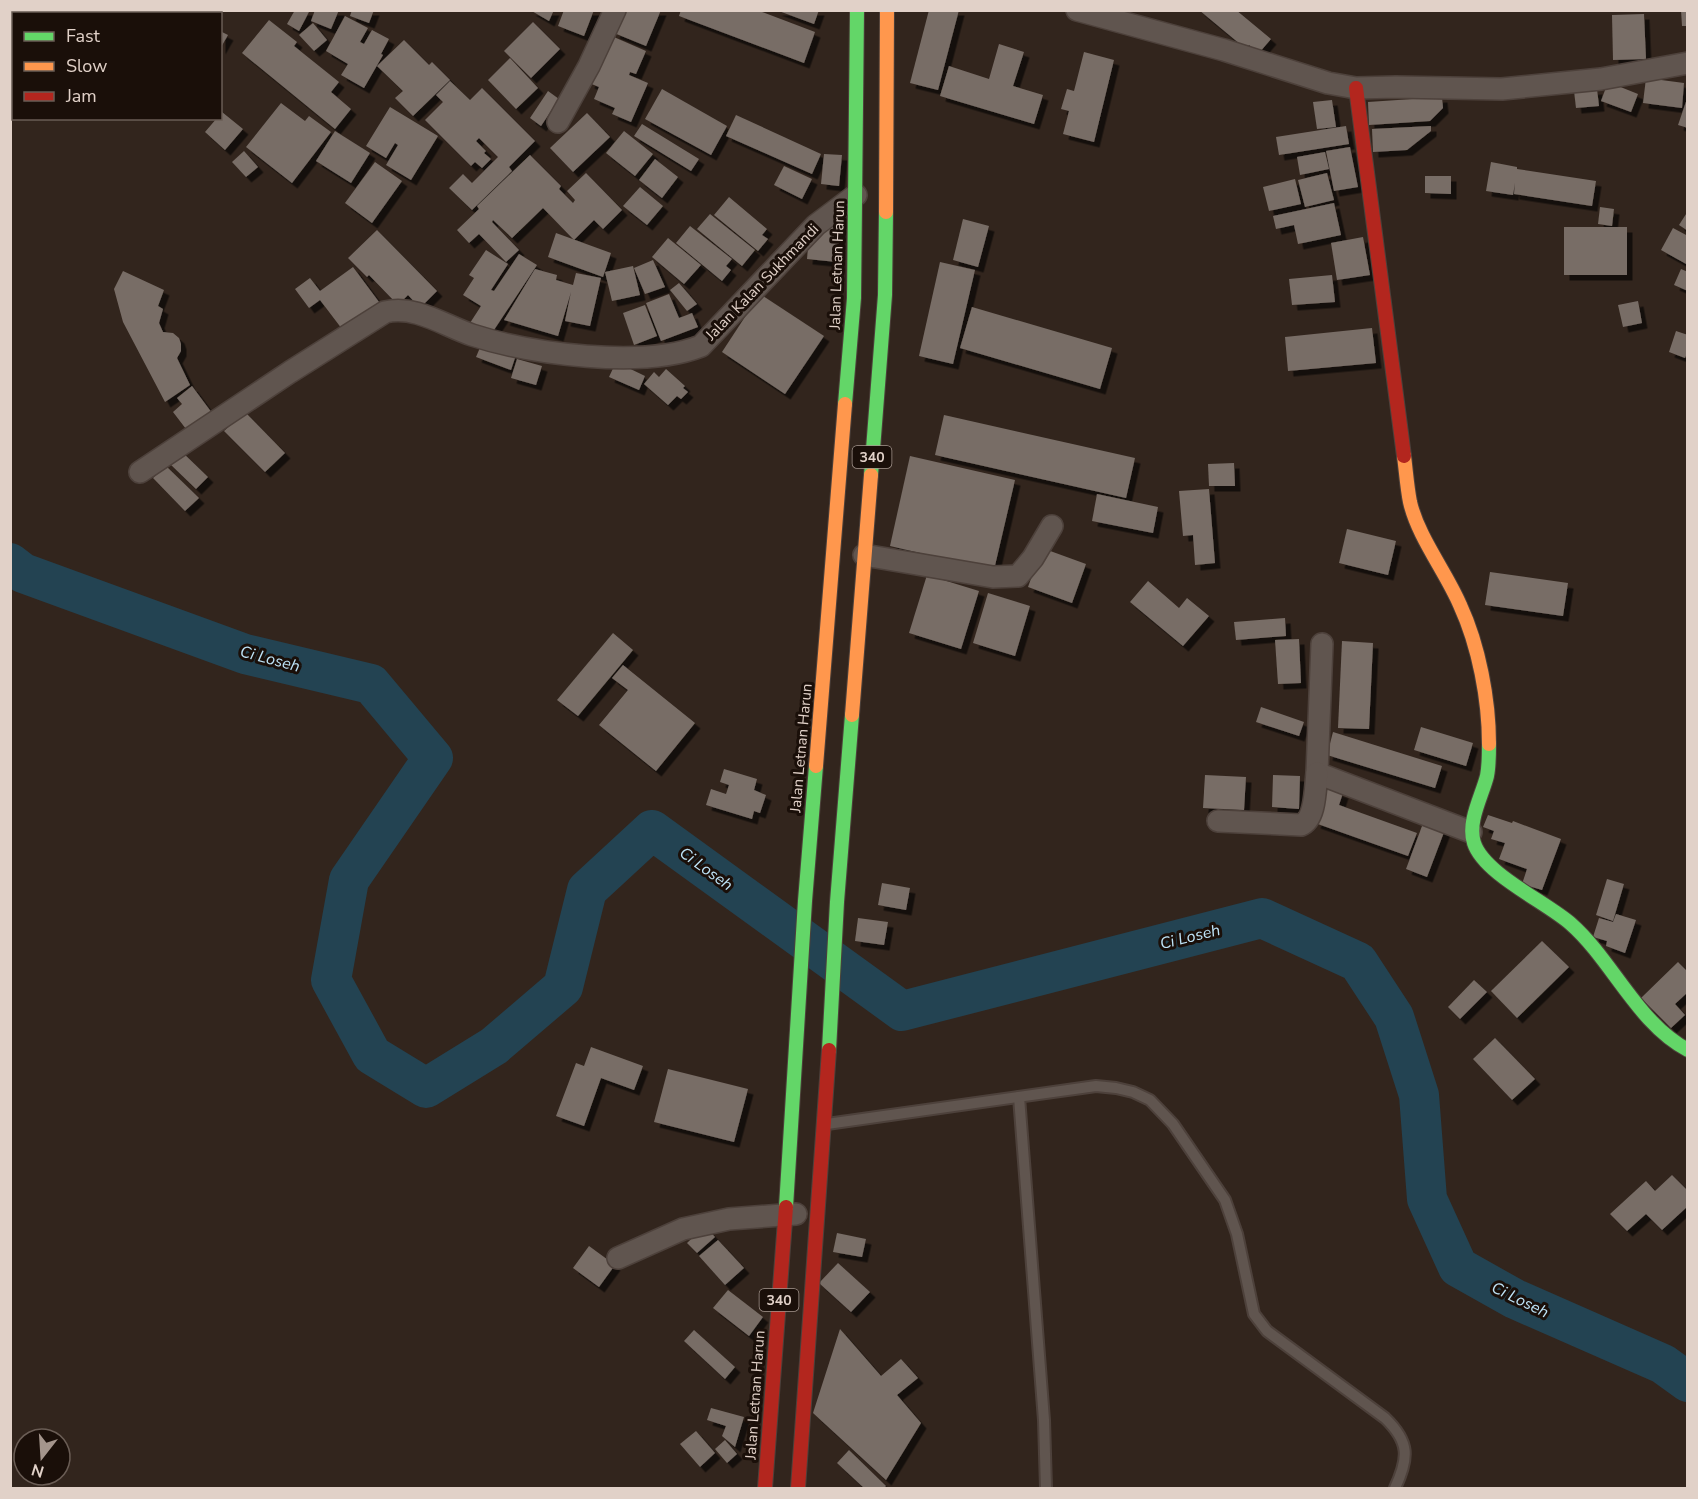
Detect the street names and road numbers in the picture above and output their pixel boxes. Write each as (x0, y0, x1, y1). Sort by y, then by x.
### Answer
street label: Jalan Letnan Harun (825, 200, 849, 331)
street label: Jalan Kalan Sukhmandi (700, 219, 823, 345)
road number: 340 (852, 446, 892, 468)
street label: Jalan Letnan Harun (785, 683, 817, 814)
road number: 340 (760, 1289, 798, 1311)
street label: Jalan Letnan Harun (740, 1330, 769, 1461)

